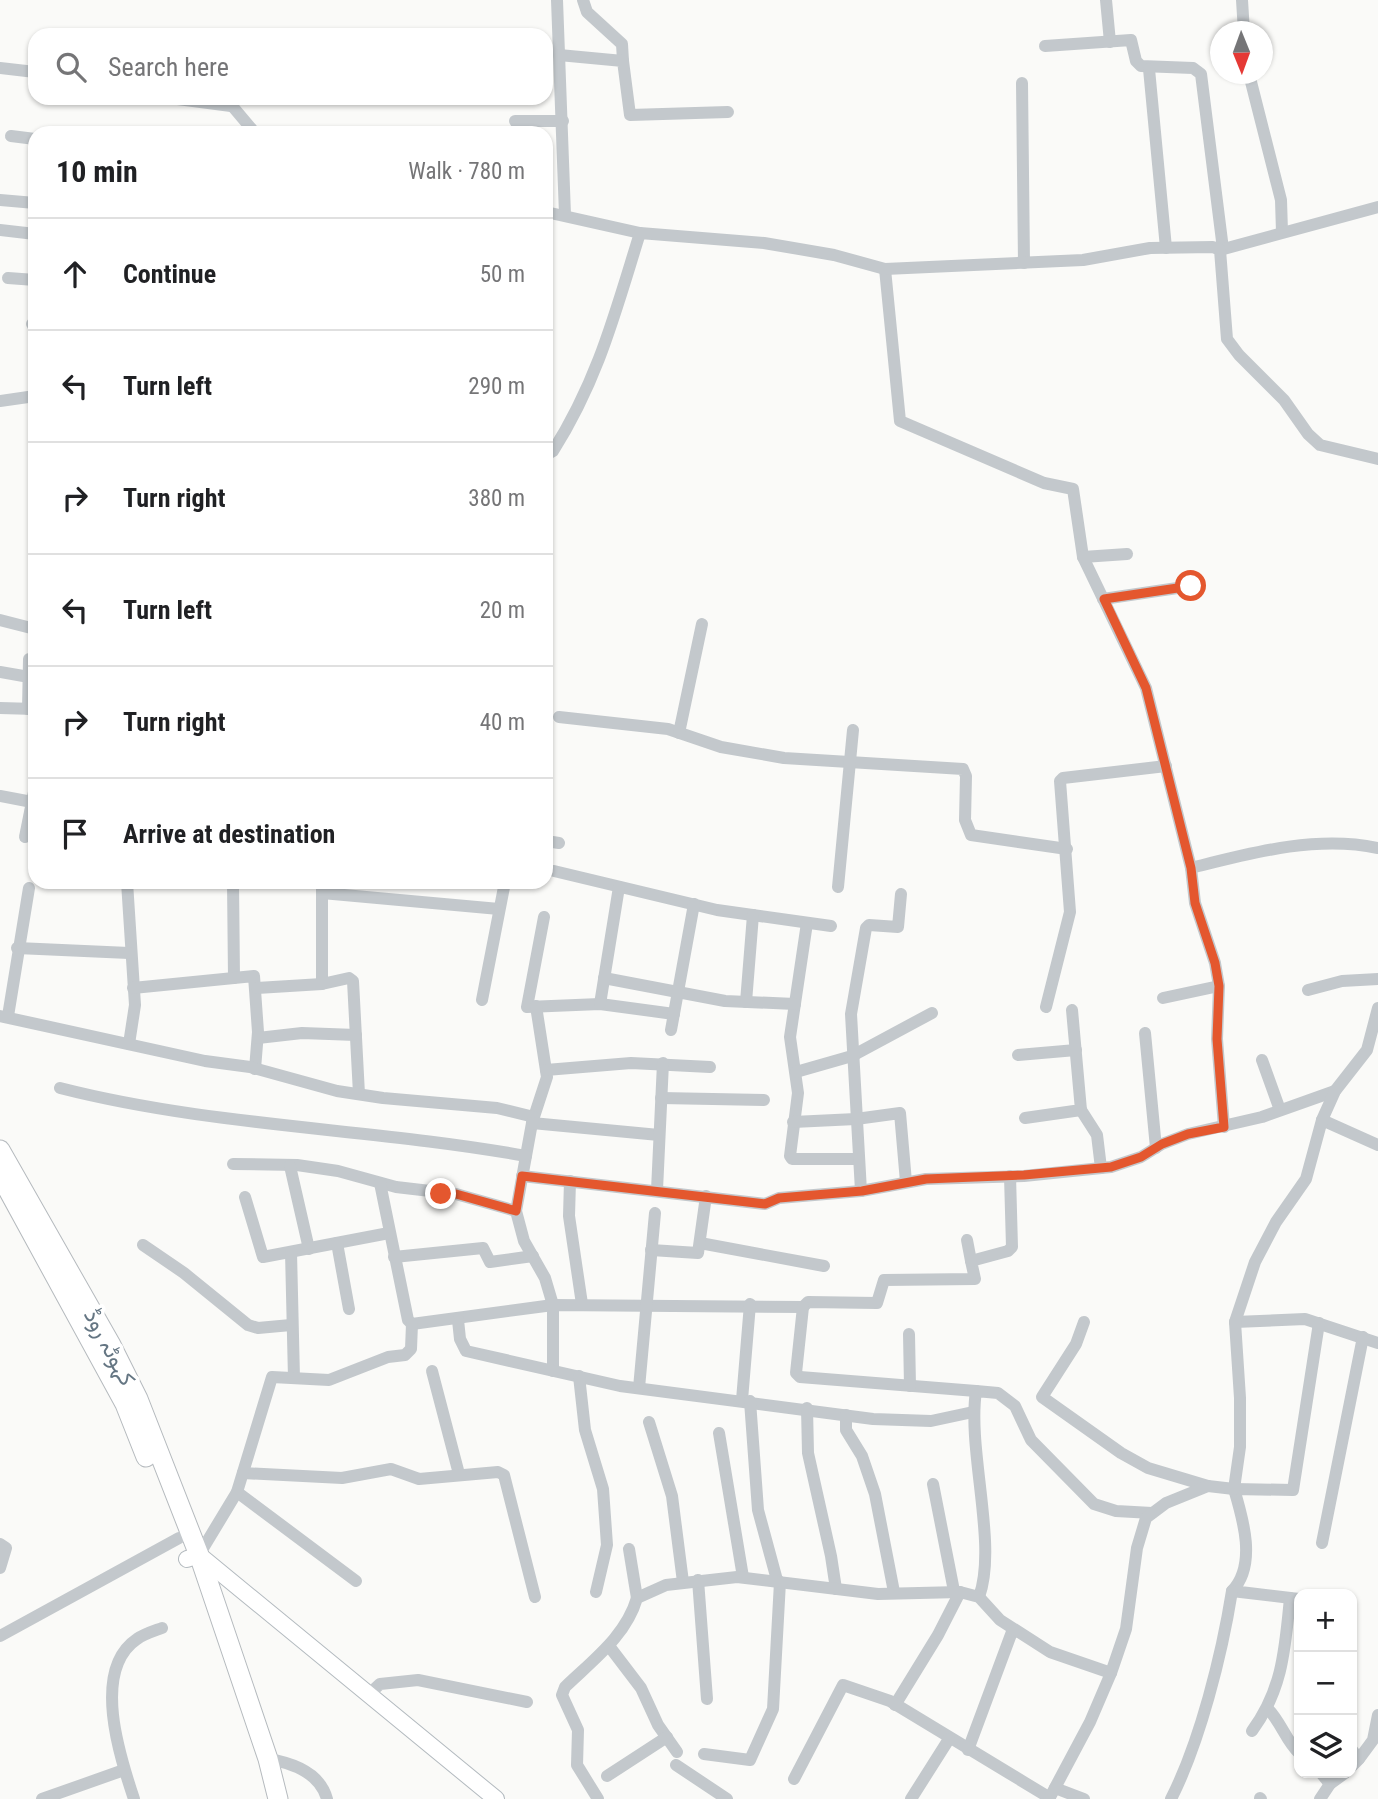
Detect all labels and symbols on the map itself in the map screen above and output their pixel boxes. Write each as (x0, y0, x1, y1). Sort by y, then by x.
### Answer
north arrow (1210, 21, 1273, 84)
route start (1175, 570, 1206, 601)
route end (425, 1178, 456, 1209)
street label: کہوٹہ روڈ (77, 1304, 141, 1391)

